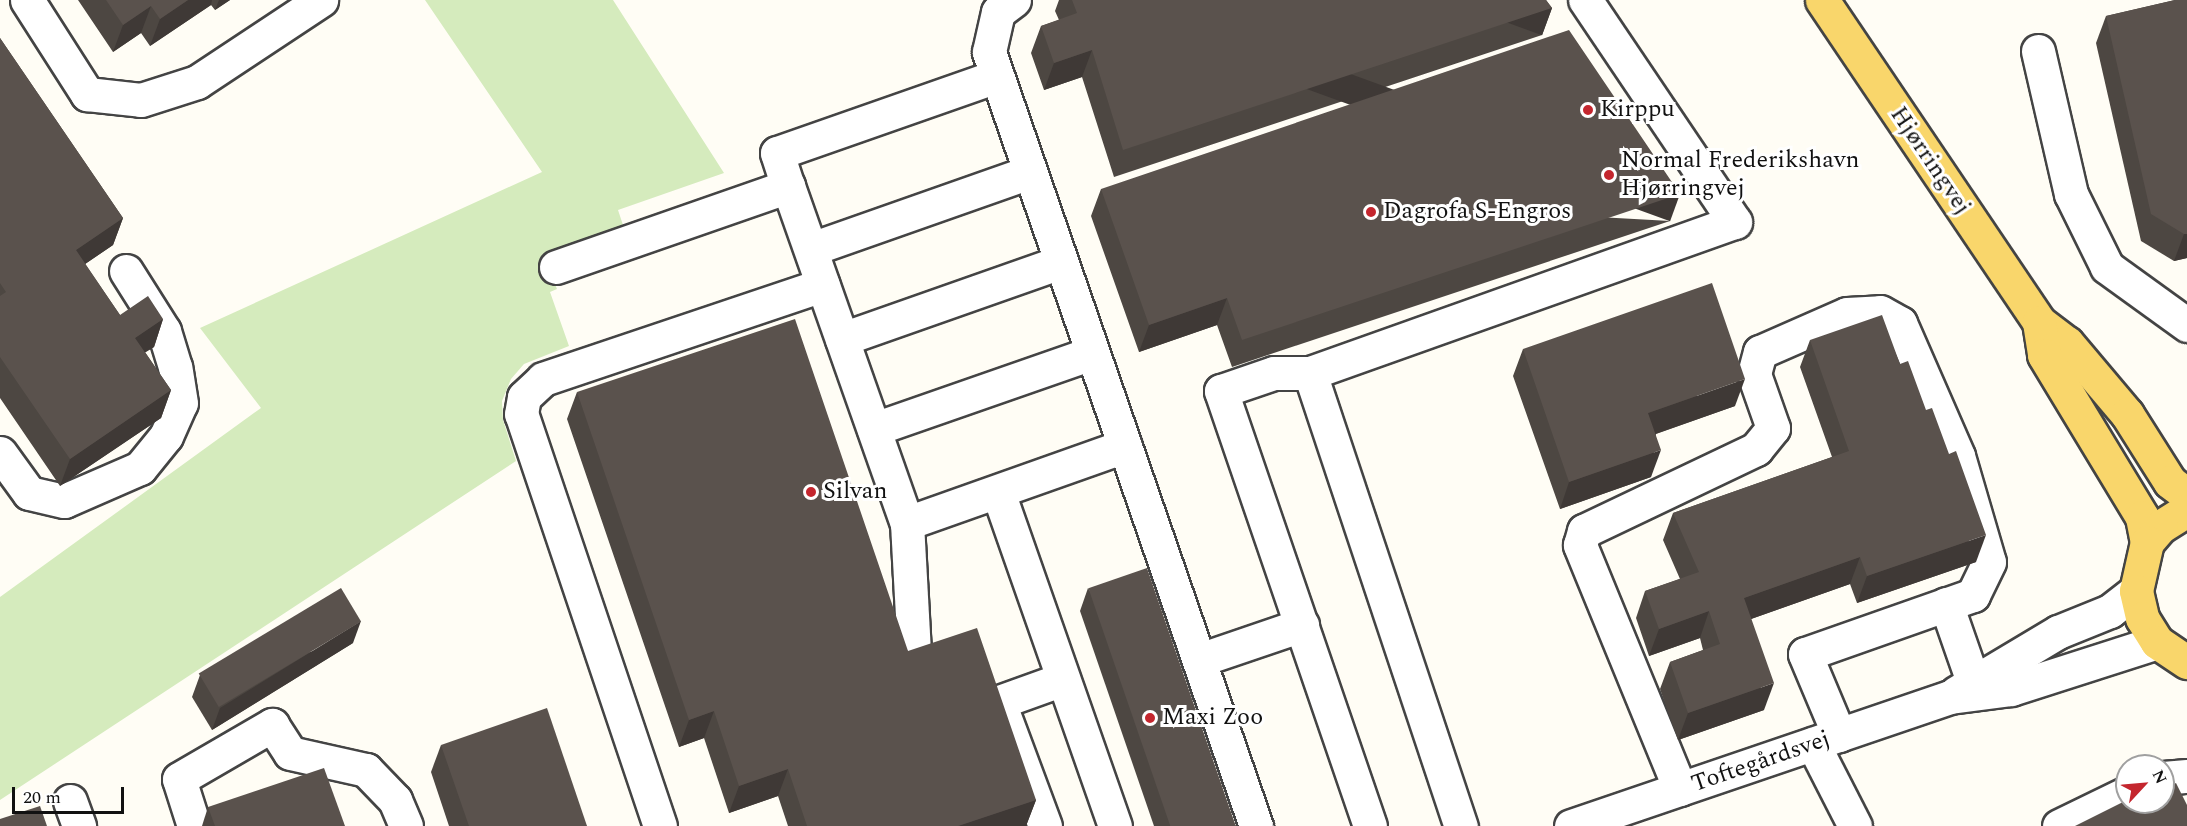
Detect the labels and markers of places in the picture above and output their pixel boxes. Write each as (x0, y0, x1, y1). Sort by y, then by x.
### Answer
place label: Kirppu (1600, 96, 1675, 124)
marker: Kirppu (1581, 103, 1595, 117)
place label: Normal Frederikshavn Hjørringvej (1621, 147, 1859, 203)
marker: Normal Frederikshavn Hjørringvej (1602, 168, 1616, 182)
place label: Dagrofa S-Engros (1383, 198, 1571, 226)
marker: Dagrofa S-Engros (1364, 205, 1378, 219)
place label: Silvan (823, 478, 888, 506)
marker: Silvan (804, 485, 818, 499)
place label: Maxi Zoo (1162, 704, 1263, 732)
marker: Maxi Zoo (1143, 711, 1157, 725)

